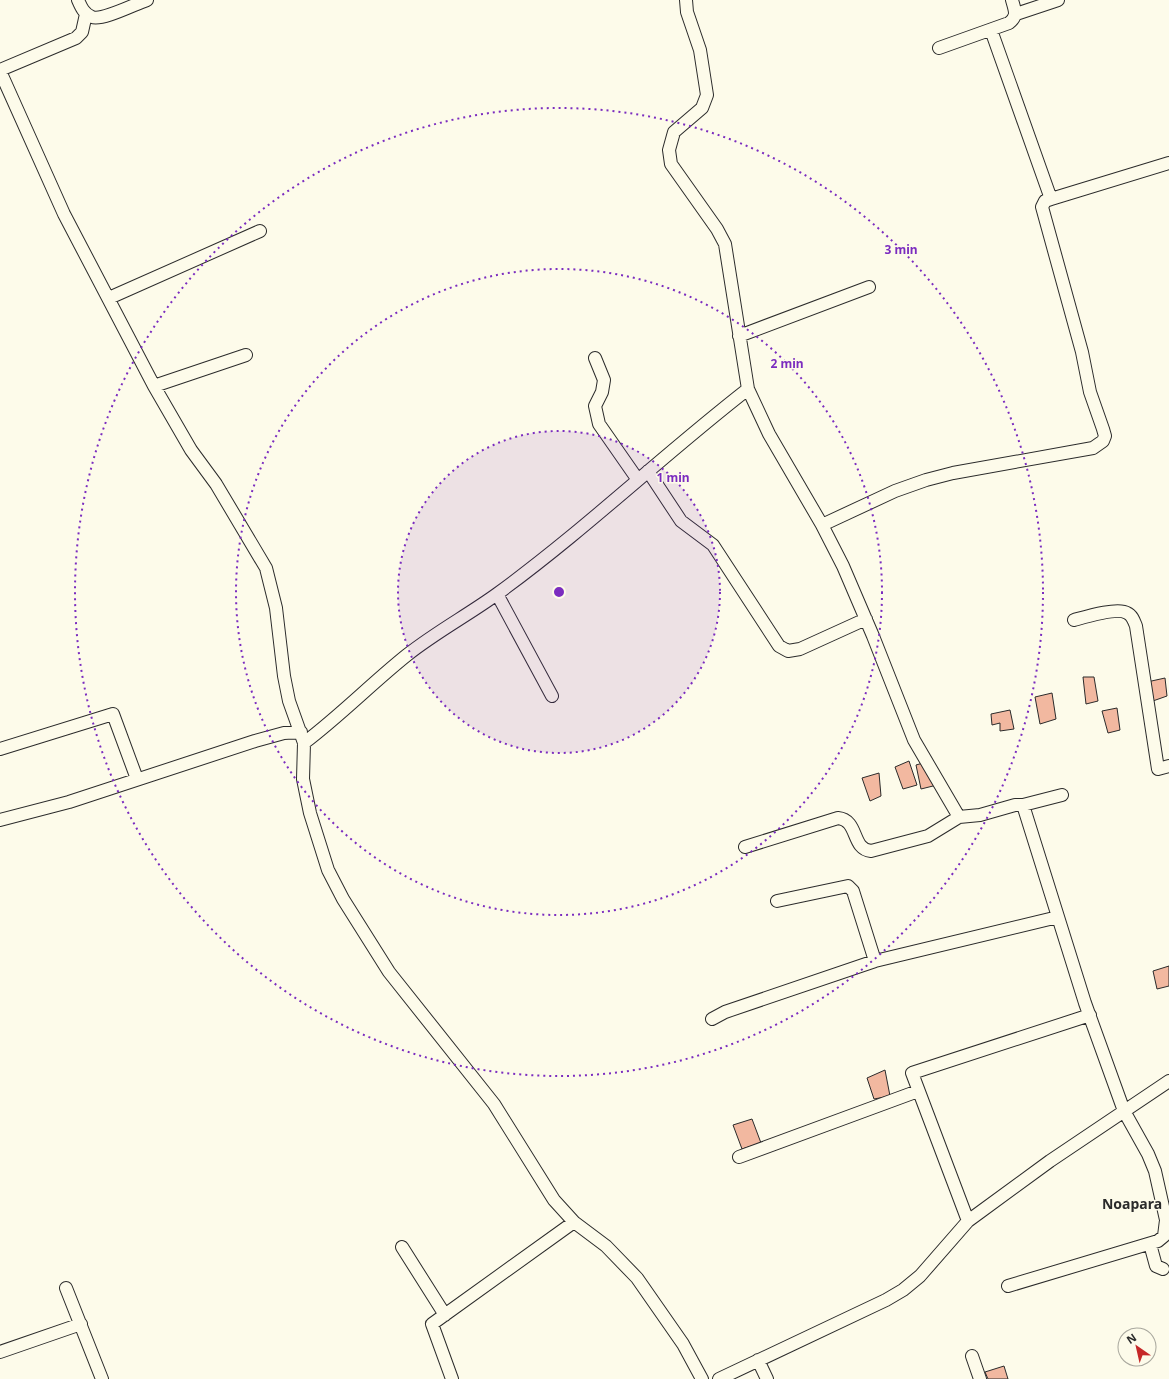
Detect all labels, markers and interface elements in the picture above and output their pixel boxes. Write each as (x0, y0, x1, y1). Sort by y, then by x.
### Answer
text: 3 min (884, 241, 918, 258)
text: 2 min (770, 355, 804, 372)
text: 1 min (656, 469, 690, 486)
centre of rings (552, 585, 566, 599)
district label: Noapara (1102, 1194, 1162, 1213)
north arrow (1117, 1327, 1157, 1367)
text: N (1123, 1330, 1139, 1347)

